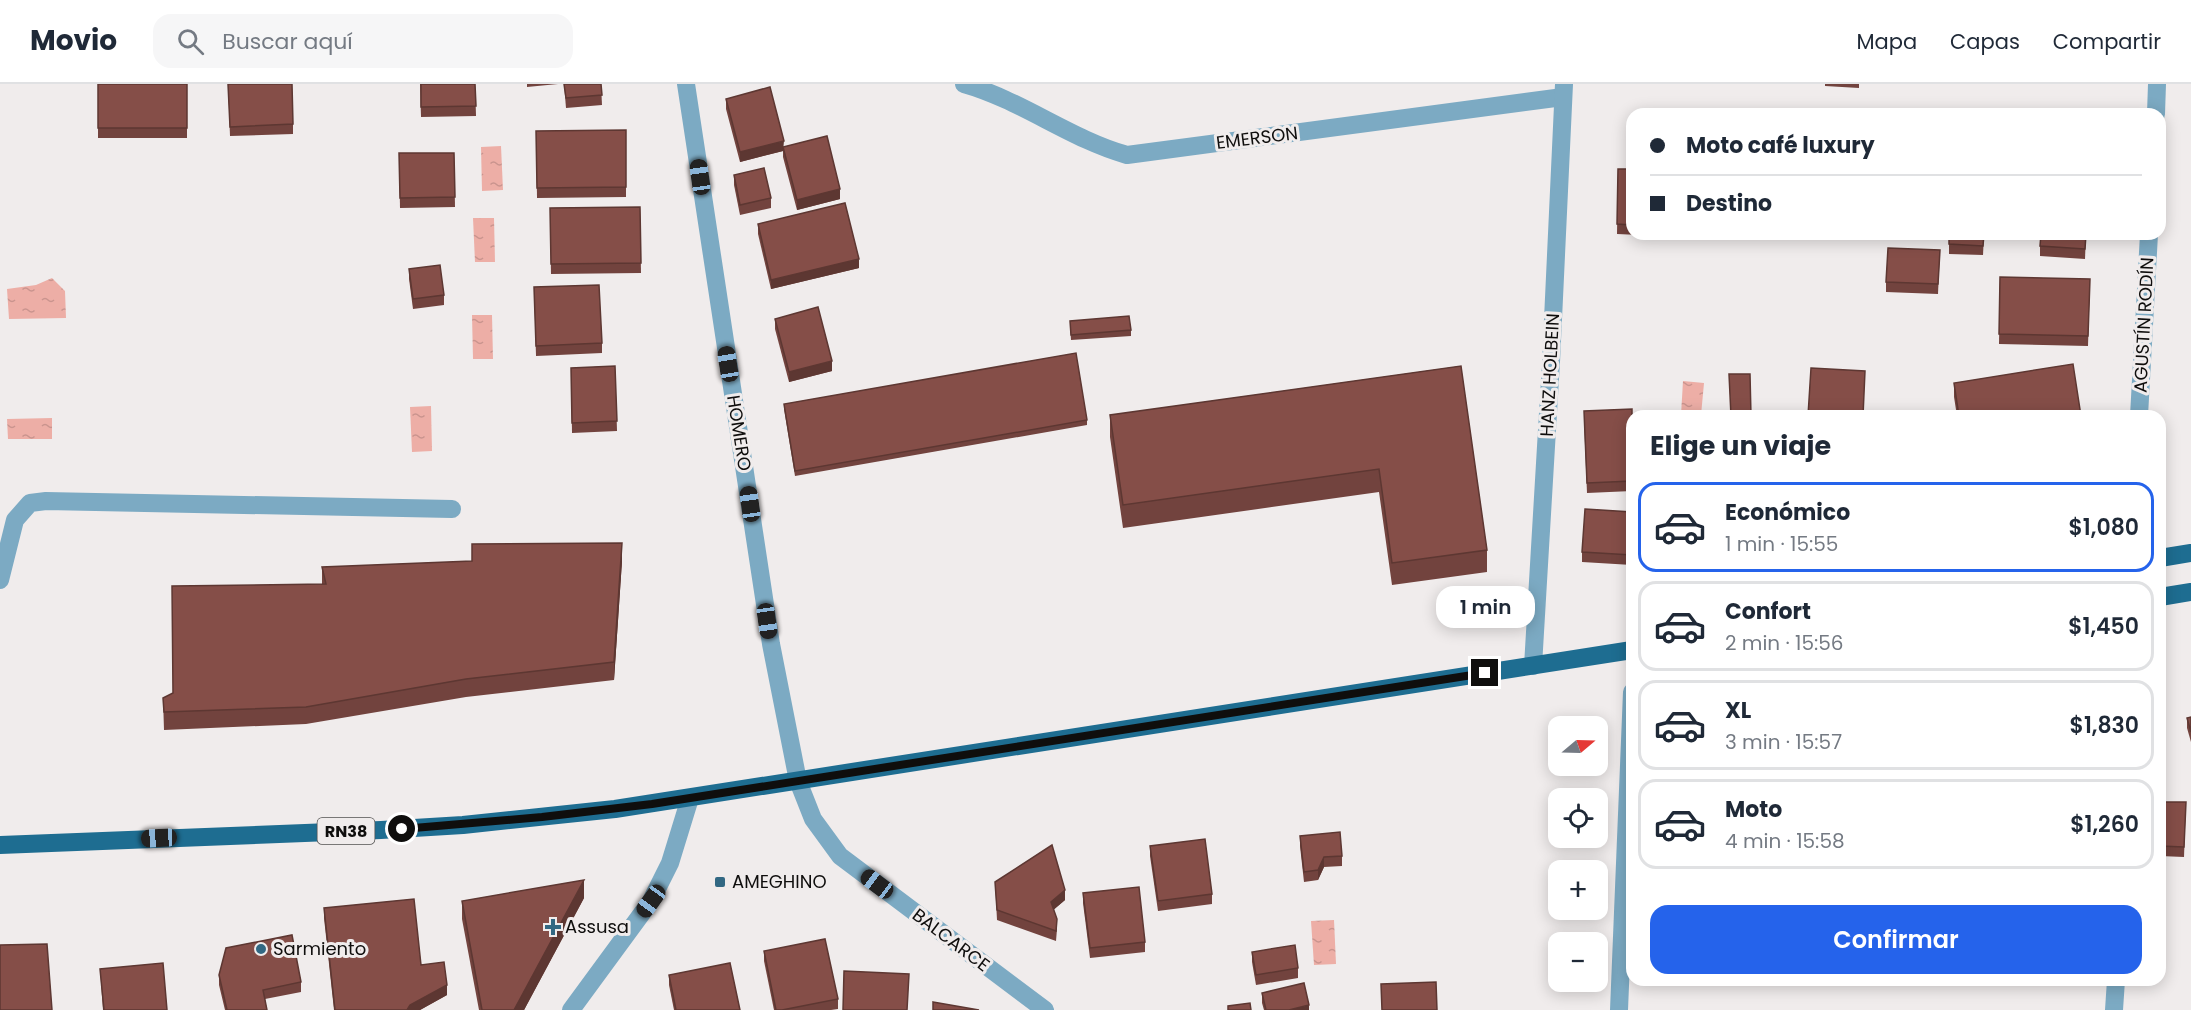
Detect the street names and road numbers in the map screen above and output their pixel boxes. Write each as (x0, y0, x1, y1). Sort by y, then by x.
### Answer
street label: EMERSON (1215, 120, 1299, 155)
street label: AGUSTÍN RODÍN (2127, 257, 2160, 393)
street label: HANZ HOLBEIN (1534, 313, 1565, 437)
street label: HOMERO (721, 393, 758, 473)
road number: RN38 (318, 818, 374, 844)
street label: BALCARCE (907, 902, 995, 977)

